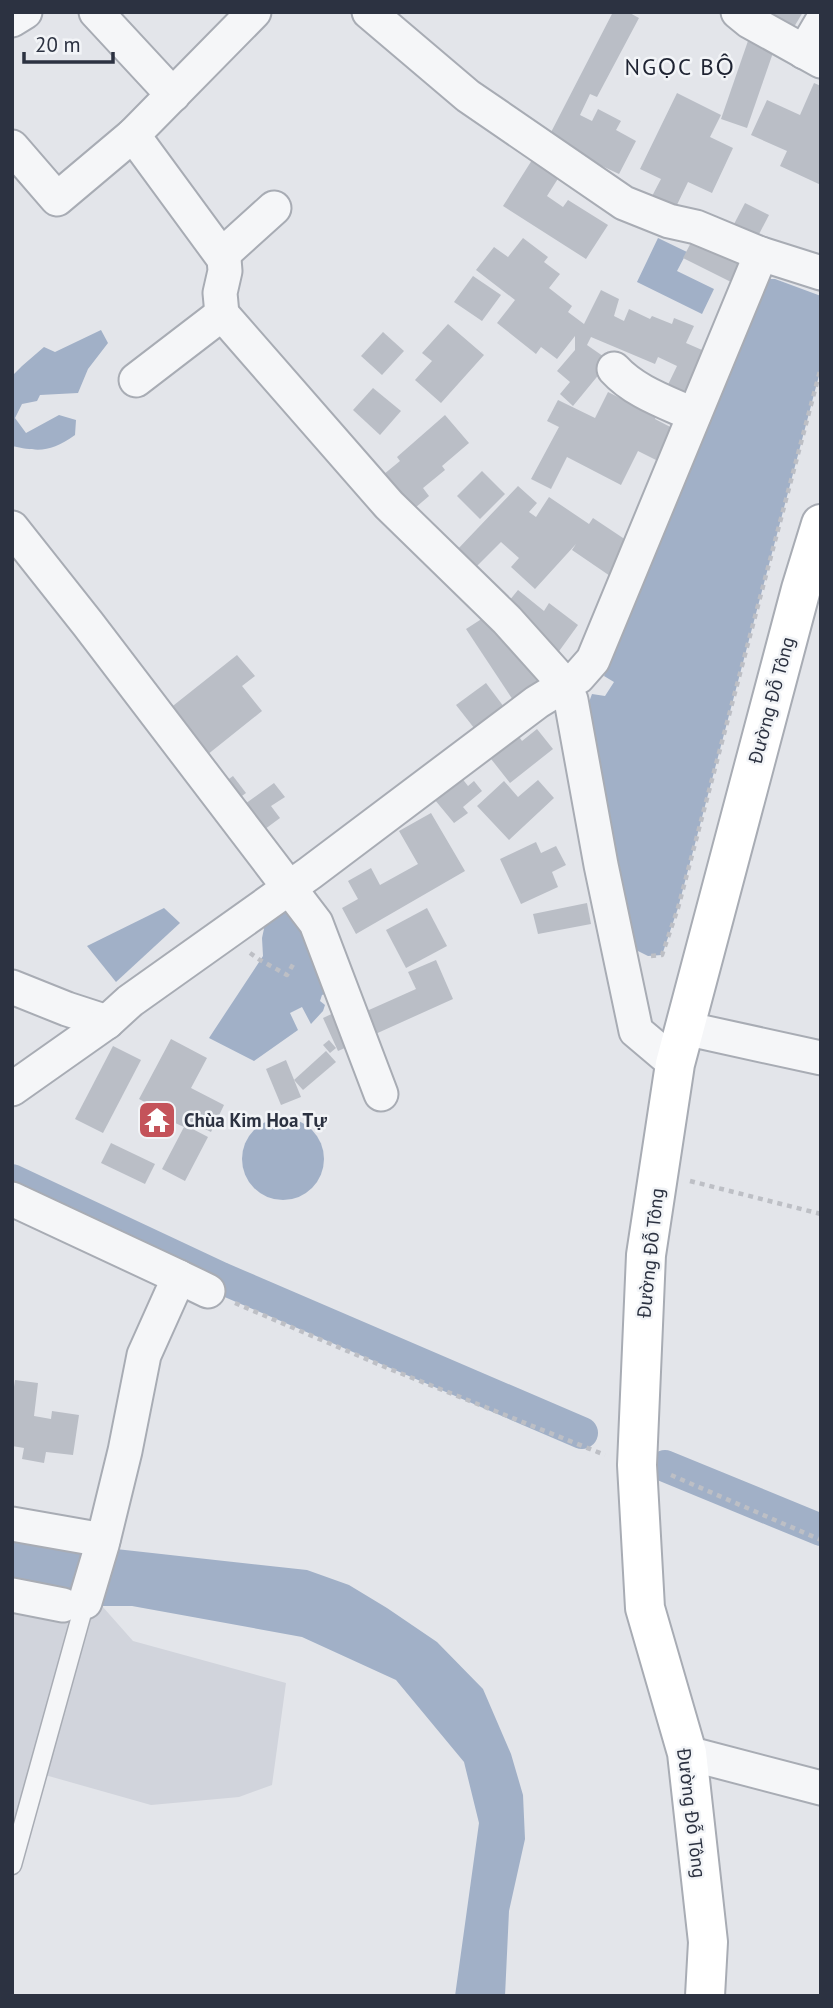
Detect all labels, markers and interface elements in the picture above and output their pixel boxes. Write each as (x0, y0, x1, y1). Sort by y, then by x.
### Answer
scale bar (24, 21, 114, 65)
text: 20 m (35, 31, 81, 58)
district label: NGỌC BỘ (624, 52, 736, 81)
street label: Đường Đỗ Tông (742, 634, 799, 767)
temple icon: Chùa Kim Hoa Tự (136, 1099, 178, 1141)
place label: Chùa Kim Hoa Tự (184, 1108, 327, 1132)
street label: Đường Đỗ Tông (631, 1187, 669, 1320)
street label: Đường Đỗ Tông (672, 1746, 712, 1879)

